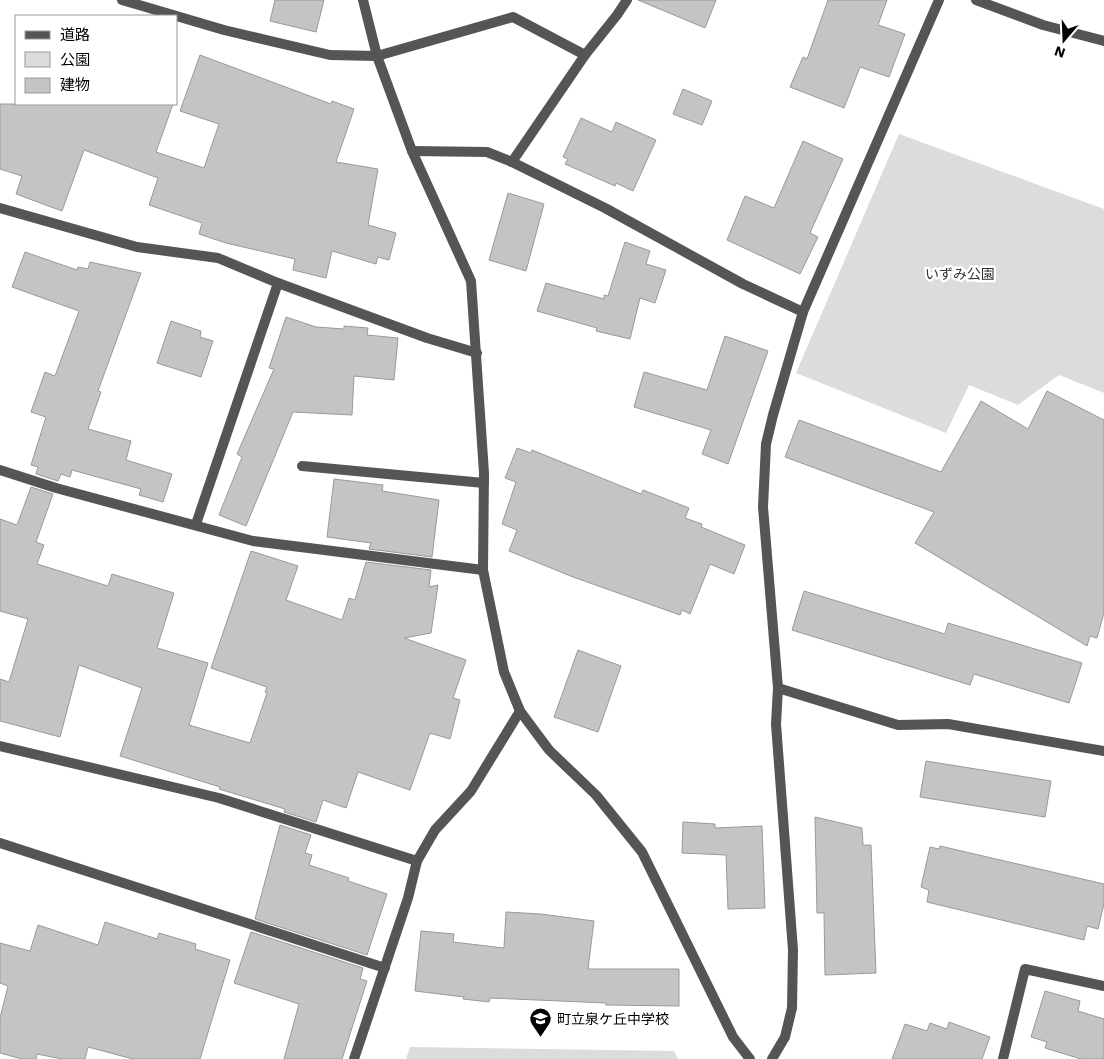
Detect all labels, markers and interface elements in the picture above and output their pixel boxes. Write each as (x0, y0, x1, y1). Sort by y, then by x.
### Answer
legend (15, 15, 178, 105)
north arrow (1039, 15, 1089, 65)
text: 道路 (60, 26, 90, 44)
text: N (1052, 43, 1067, 62)
text: 公園 (60, 51, 90, 69)
text: 建物 (60, 76, 90, 94)
park label: いずみ公園 (925, 266, 995, 282)
school or university icon: 町立泉ケ丘中学校 (529, 1007, 553, 1038)
place label: 町立泉ケ丘中学校 (557, 1011, 669, 1027)

